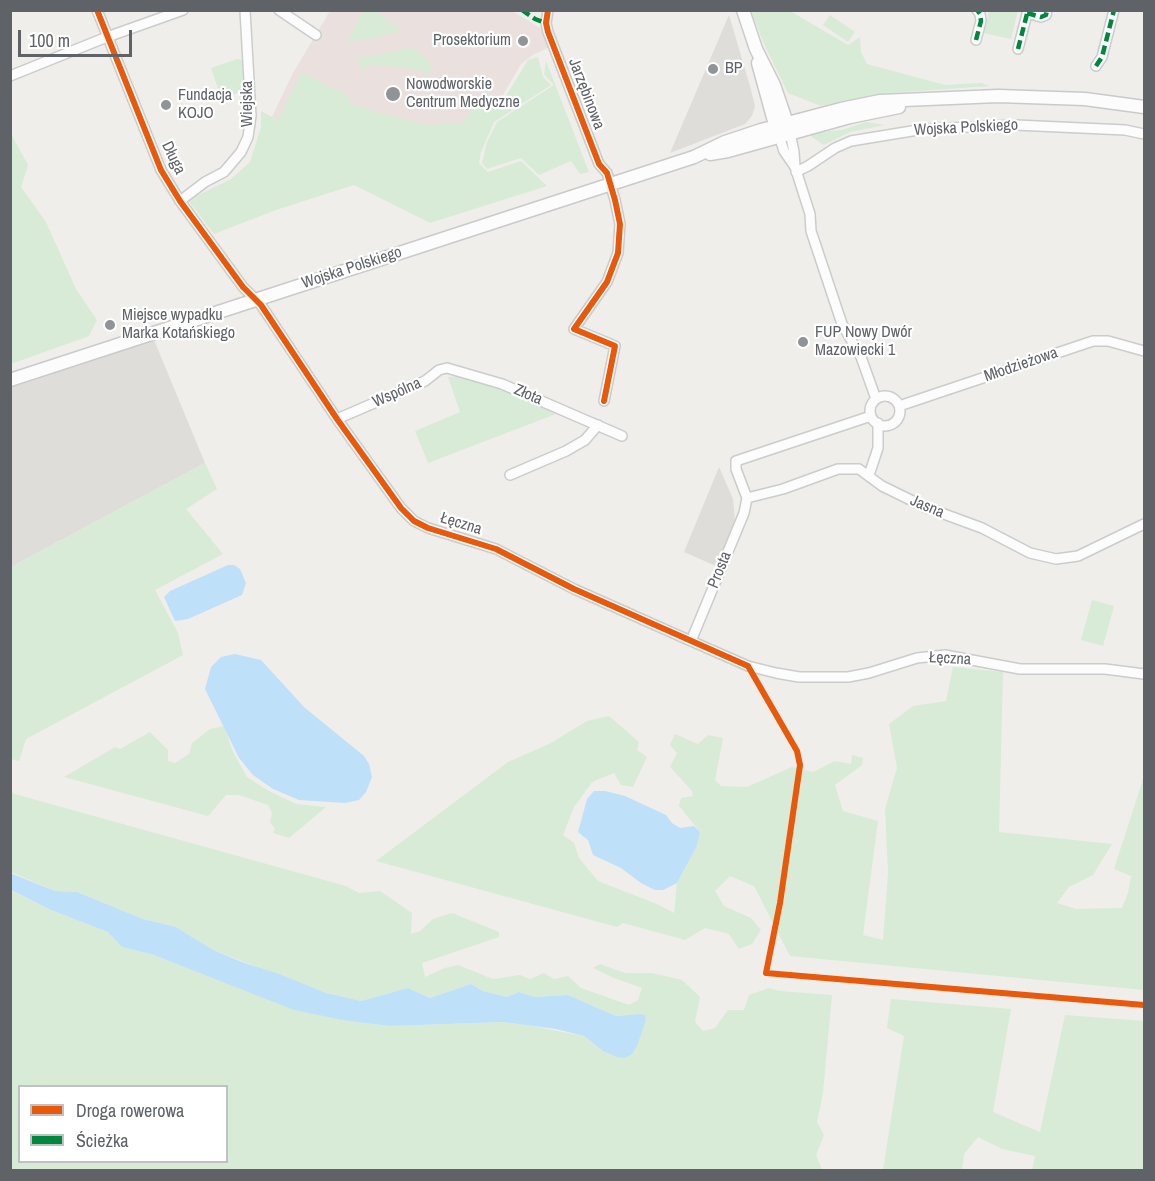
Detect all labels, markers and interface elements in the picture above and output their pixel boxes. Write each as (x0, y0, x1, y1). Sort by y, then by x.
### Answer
scale bar (21, 18, 135, 56)
text: 100 m (29, 28, 70, 53)
place label: Prosektorium (433, 31, 511, 51)
marker: Prosektorium (516, 34, 530, 48)
street label: Jarzębinowa (564, 56, 608, 132)
place label: BP (725, 59, 743, 79)
marker: BP (706, 62, 720, 76)
place label: Nowodworskie Centrum Medyczne (406, 75, 520, 113)
street label: Wiejska (238, 81, 258, 127)
marker: Nowodworskie Centrum Medyczne (384, 85, 402, 103)
place label: Fundacja KOJO (178, 86, 232, 124)
marker: Fundacja KOJO (159, 98, 173, 112)
street label: Wojska Polskiego (914, 116, 1018, 140)
street label: Długa (157, 138, 189, 178)
street label: Wojska Polskiego (300, 243, 404, 293)
place label: Miejsce wypadku Marka Kotańskiego (122, 306, 235, 344)
marker: Miejsce wypadku Marka Kotańskiego (103, 318, 117, 332)
place label: FUP Nowy Dwór Mazowiecki 1 (815, 323, 912, 361)
marker: FUP Nowy Dwór Mazowiecki 1 (796, 335, 810, 349)
street label: Młodzieżowa (982, 343, 1060, 387)
street label: Wspólna (370, 374, 424, 412)
street label: Złota (511, 380, 545, 410)
street label: Jasna (907, 491, 947, 523)
street label: Łęczna (438, 509, 484, 539)
street label: Prosta (704, 549, 736, 591)
street label: Łęczna (928, 648, 972, 670)
legend (18, 1085, 228, 1163)
text: Droga rowerowa (76, 1098, 184, 1123)
text: Ścieżka (76, 1128, 129, 1153)

